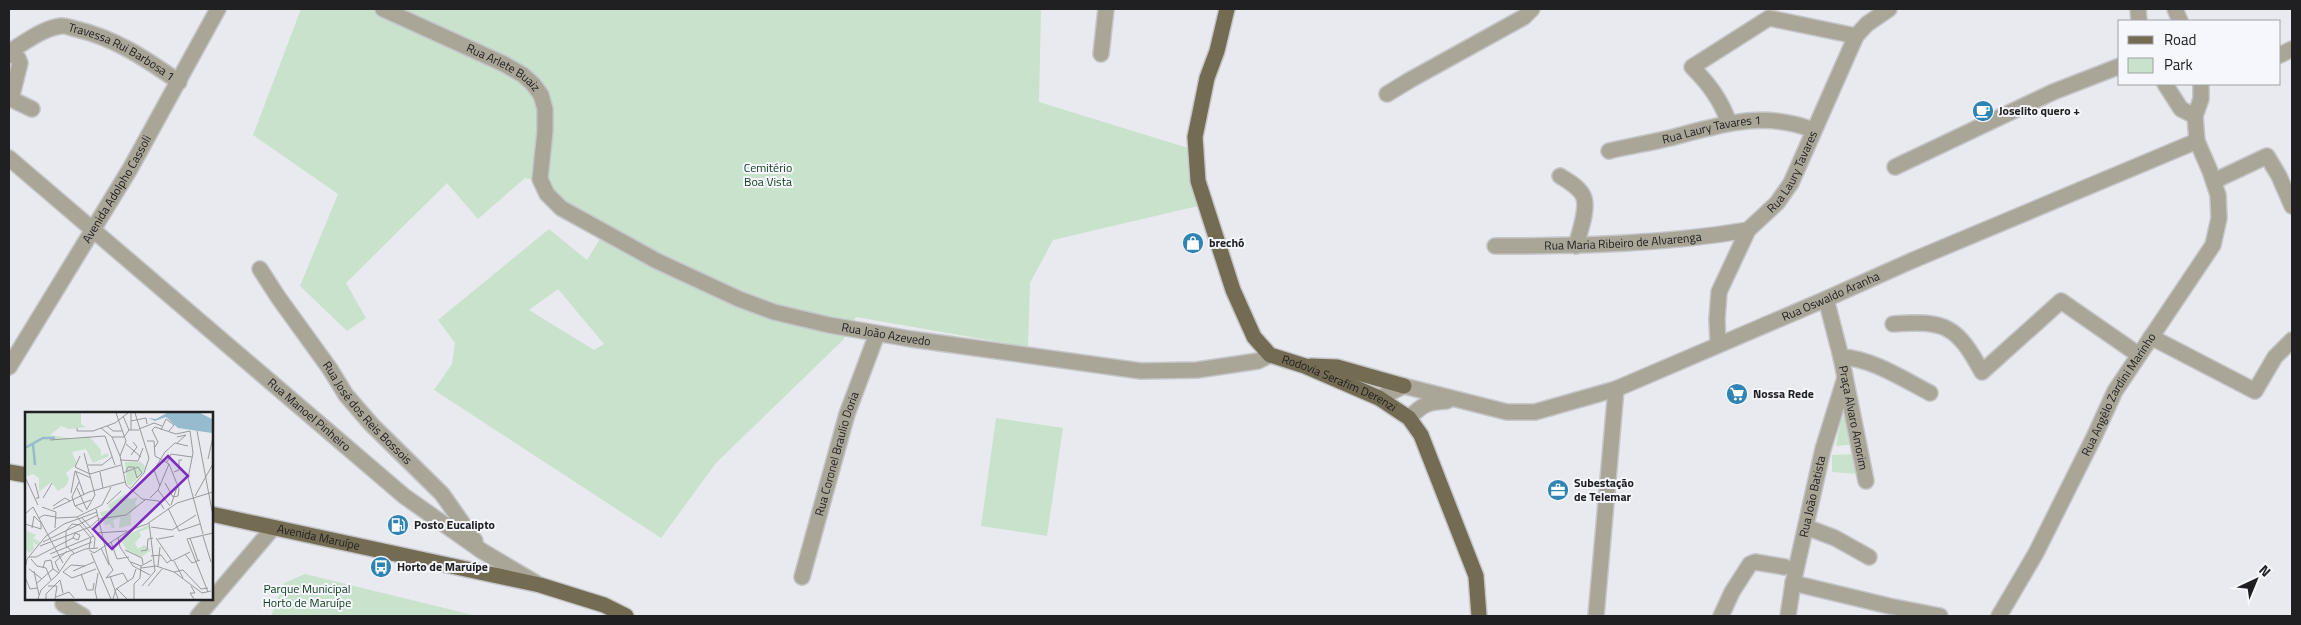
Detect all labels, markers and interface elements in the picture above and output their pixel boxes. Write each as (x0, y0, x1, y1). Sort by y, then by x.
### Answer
street label: Travessa Rui Barbosa 1 (66, 17, 179, 85)
legend (2118, 20, 2281, 85)
text: Road (2164, 28, 2196, 51)
street label: Rua Arlete Buaiz (463, 38, 545, 95)
text: Park (2164, 53, 2193, 76)
cafe icon: Joselito quero + (1971, 99, 1995, 123)
place label: Joselito quero + (1999, 101, 2080, 120)
street label: Rua Laury Tavares 1 (1660, 110, 1761, 149)
street label: Rua Laury Tavares (1762, 127, 1822, 217)
street label: Avenida Adolpho Cassoli (77, 132, 156, 247)
park label: Cemitério Boa Vista (744, 158, 792, 191)
street label: Rua Maria Ribeiro de Alvarenga (1544, 227, 1702, 255)
shop icon: brechó (1181, 231, 1205, 255)
place label: brechó (1209, 233, 1244, 252)
street label: Rua Oswaldo Aranha (1779, 266, 1883, 326)
street label: Rua João Azevedo (840, 317, 932, 351)
street label: Rua Angêlo Zardini Marinho (2076, 329, 2161, 459)
street label: Rodovia Serafim Derenzi (1279, 349, 1401, 416)
street label: Rua José dos Reis Bossois (318, 357, 417, 469)
street label: Praça Alvaro Amorim (1834, 364, 1874, 472)
street label: Rua Manoel Pinheiro (264, 373, 355, 456)
supermarket icon: Nossa Rede (1725, 382, 1749, 406)
place label: Nossa Rede (1753, 384, 1814, 403)
street label: Rua Coronel Braulio Doria (809, 389, 864, 518)
inset map (25, 412, 212, 600)
street label: Rua João Batista (1794, 454, 1830, 539)
place label: Subestação de Telemar (1574, 473, 1634, 506)
office icon: Subestação de Telemar (1546, 478, 1570, 502)
fuel station icon: Posto Eucalipto (386, 513, 410, 537)
place label: Posto Eucalipto (414, 515, 495, 534)
street label: Avenida Maruípe (275, 519, 362, 555)
bus stop icon: Horto de Maruípe (369, 555, 393, 579)
north arrow (2231, 555, 2281, 605)
place label: Horto de Maruípe (397, 557, 488, 576)
text: N (2255, 559, 2276, 581)
park label: Parque Municipal Horto de Maruípe (263, 579, 351, 612)

